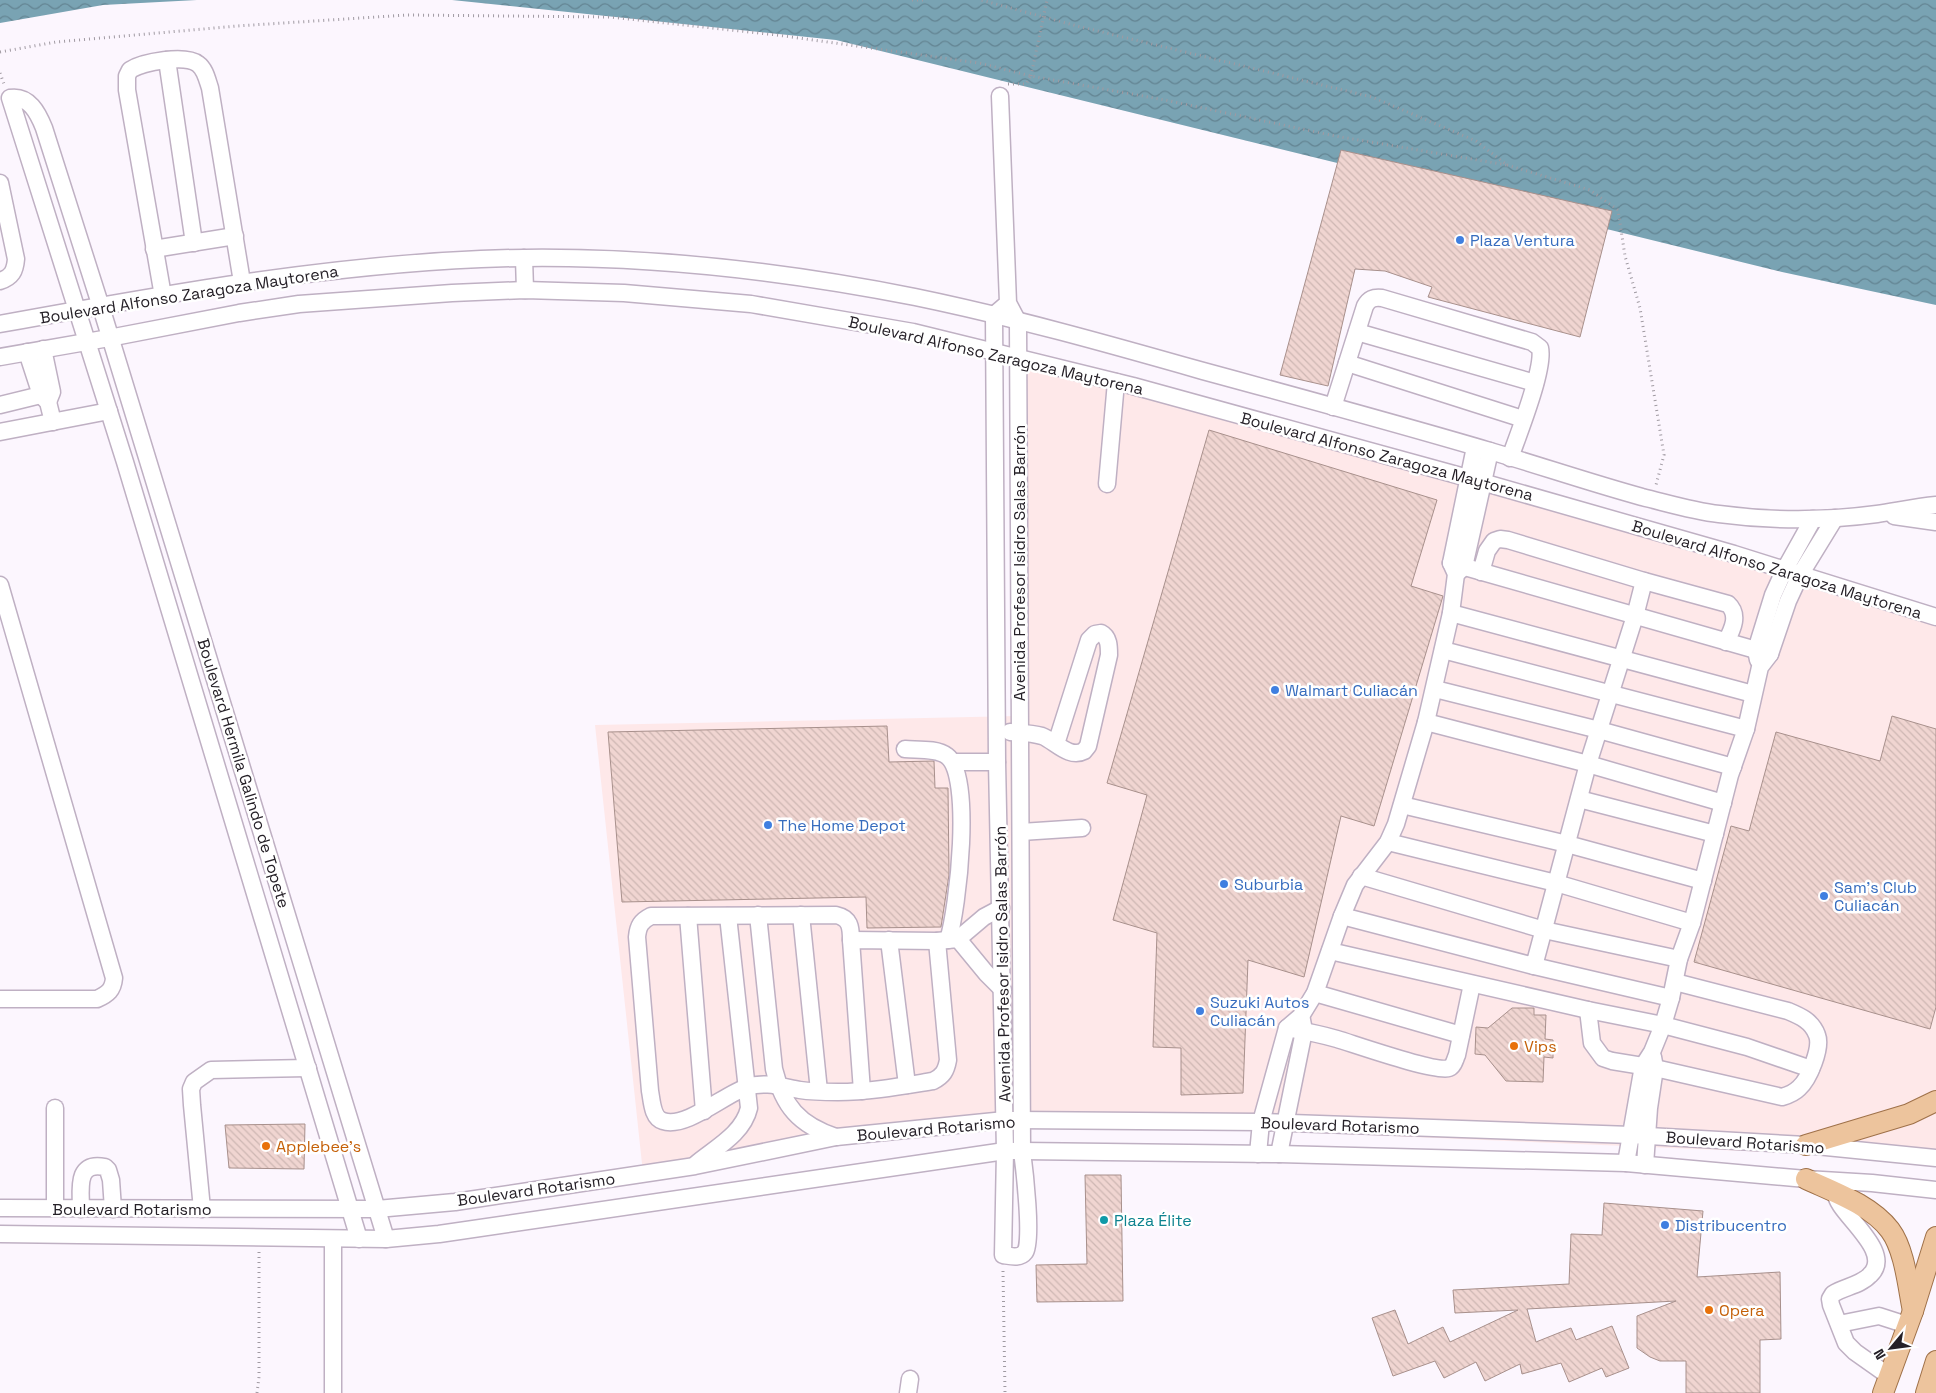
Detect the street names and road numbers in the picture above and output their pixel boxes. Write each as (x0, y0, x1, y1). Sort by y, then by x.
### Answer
street label: Boulevard Alfonso Zaragoza Maytorena (38, 260, 340, 328)
street label: Boulevard Alfonso Zaragoza Maytorena (846, 311, 1145, 400)
street label: Boulevard Alfonso Zaragoza Maytorena (1238, 407, 1536, 506)
street label: Avenida Profesor Isidro Salas Barrón (1009, 425, 1030, 701)
street label: Boulevard Alfonso Zaragoza Maytorena (1629, 515, 1924, 624)
street label: Boulevard Hermila Galindo de Topete (192, 636, 295, 911)
street label: Avenida Profesor Isidro Salas Barrón (990, 826, 1015, 1102)
street label: Boulevard Rotarismo (856, 1111, 1016, 1146)
street label: Boulevard Rotarismo (1260, 1112, 1420, 1139)
street label: Boulevard Rotarismo (1665, 1126, 1825, 1159)
street label: Boulevard Rotarismo (456, 1168, 616, 1211)
street label: Boulevard Rotarismo (52, 1199, 212, 1220)

